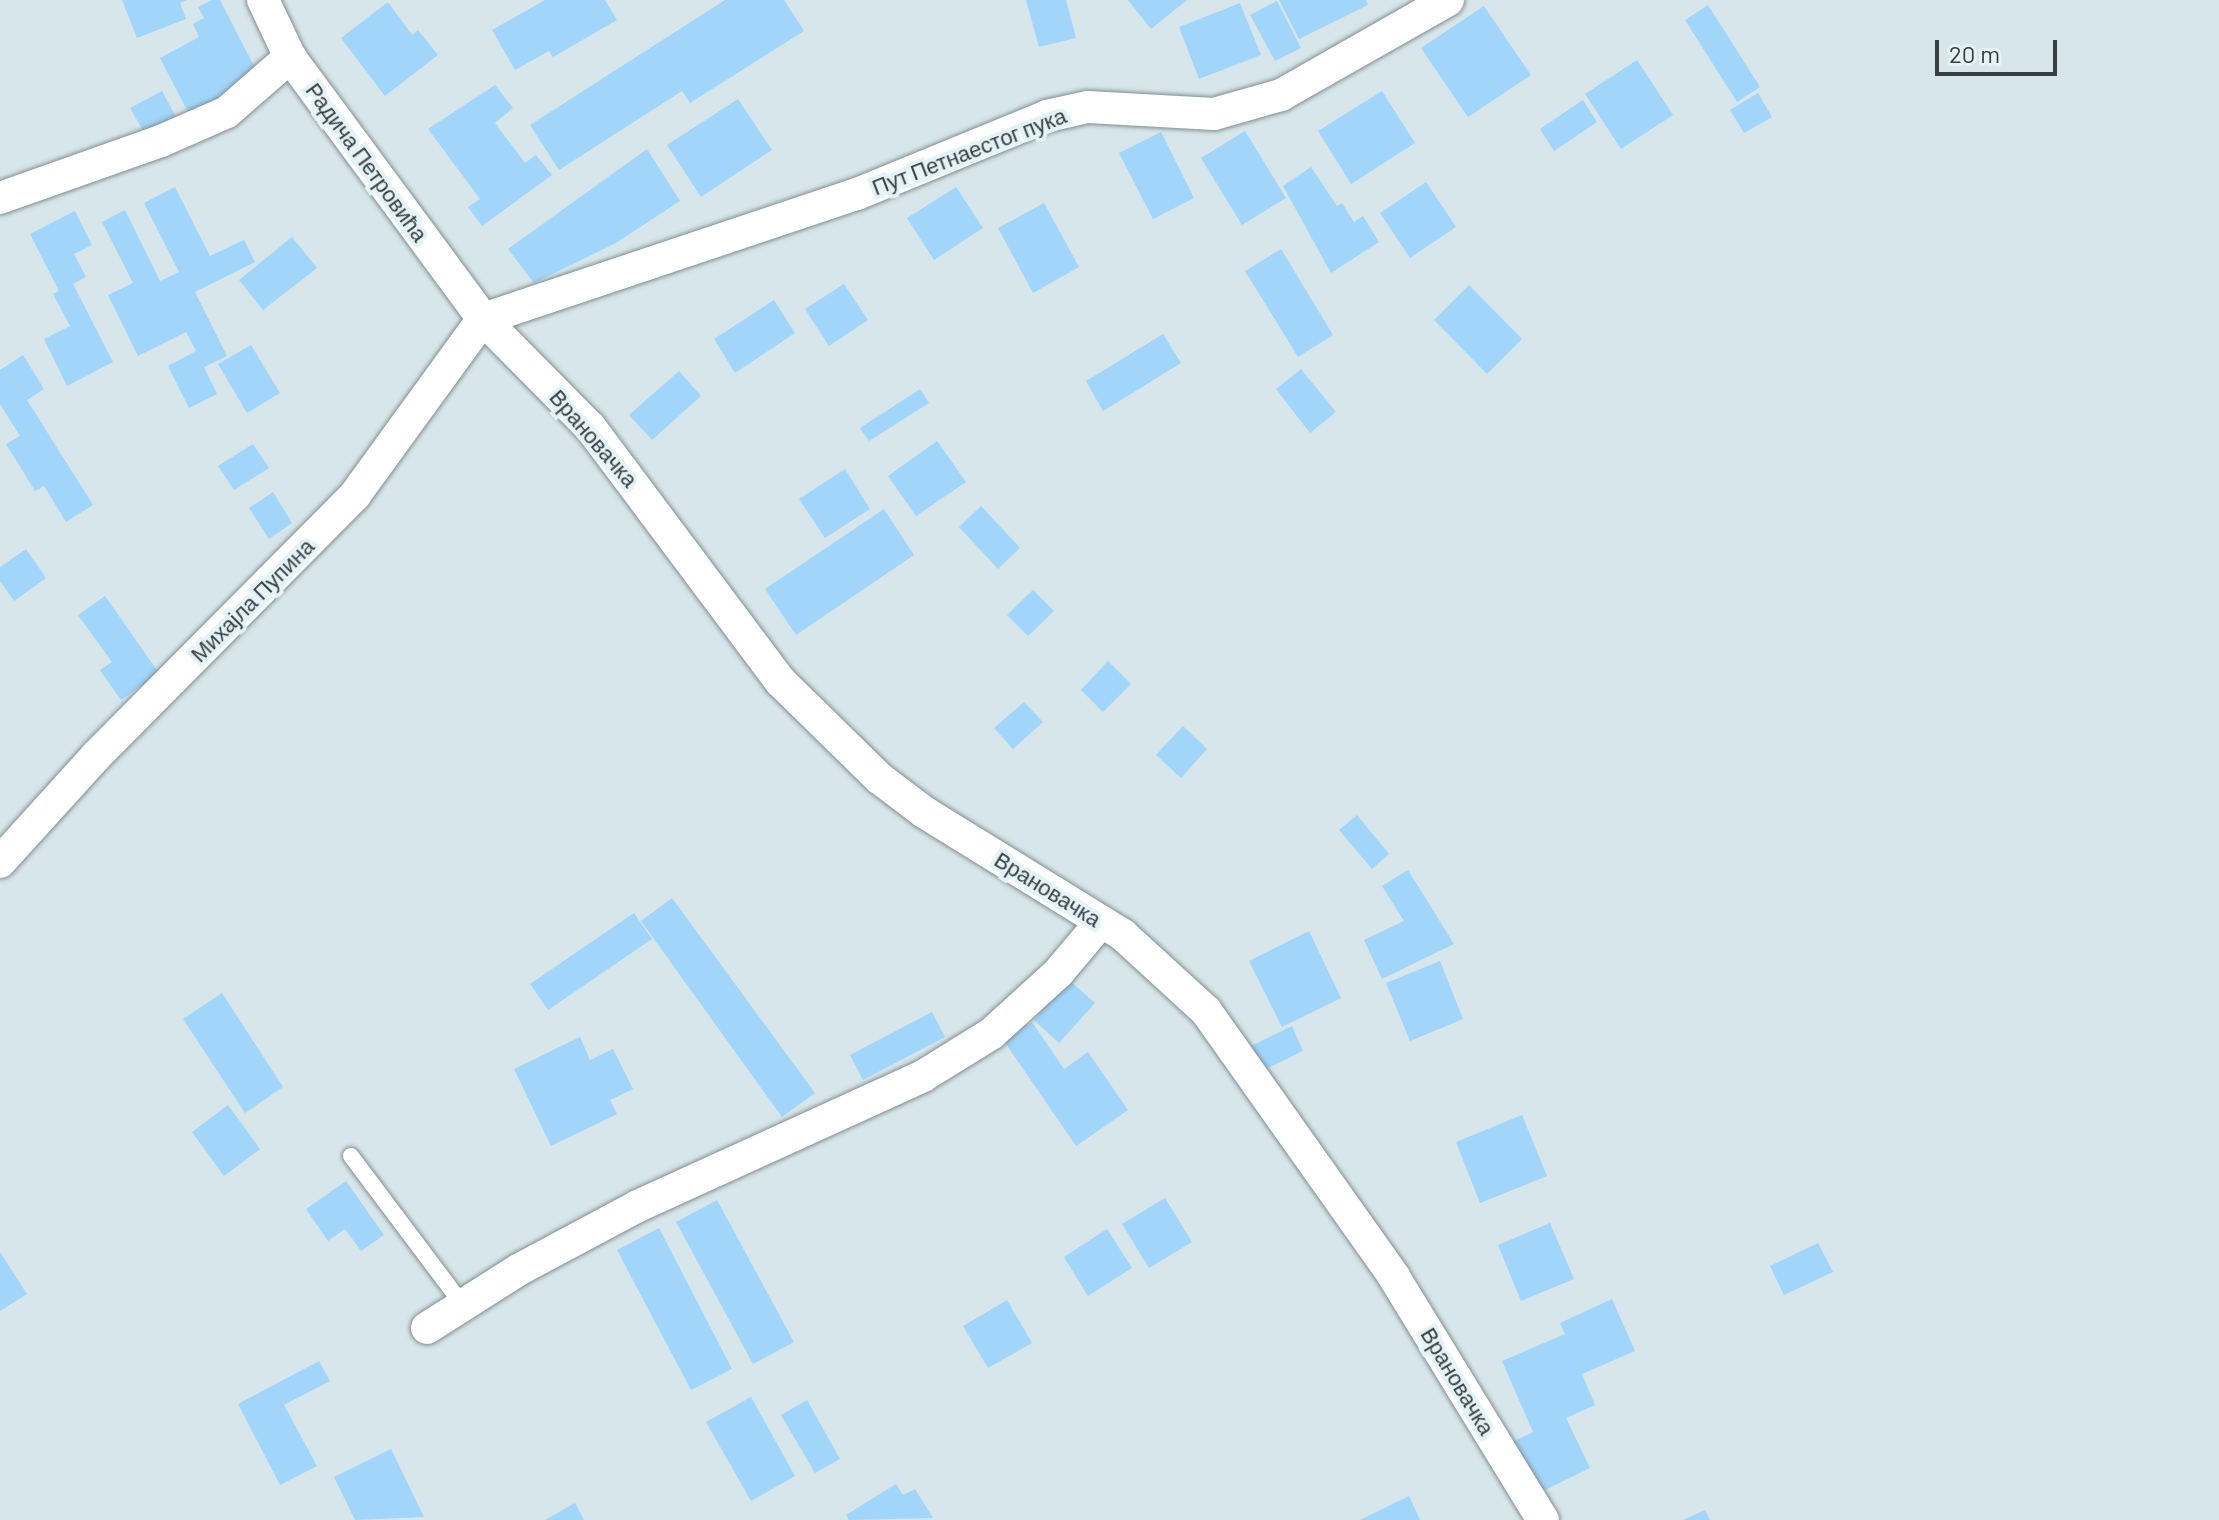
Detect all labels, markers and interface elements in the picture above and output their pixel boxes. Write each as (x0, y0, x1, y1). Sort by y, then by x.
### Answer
scale bar (1939, 24, 2061, 74)
text: 20 m (1949, 39, 2000, 68)
street label: Радича Петровића (301, 78, 433, 246)
street label: Пут Петнаестог пука (868, 102, 1070, 200)
street label: Врановачка (545, 384, 643, 492)
street label: Михајла Пупина (185, 533, 319, 667)
street label: Врановачка (990, 846, 1106, 932)
street label: Врановачка (1416, 1323, 1500, 1439)

